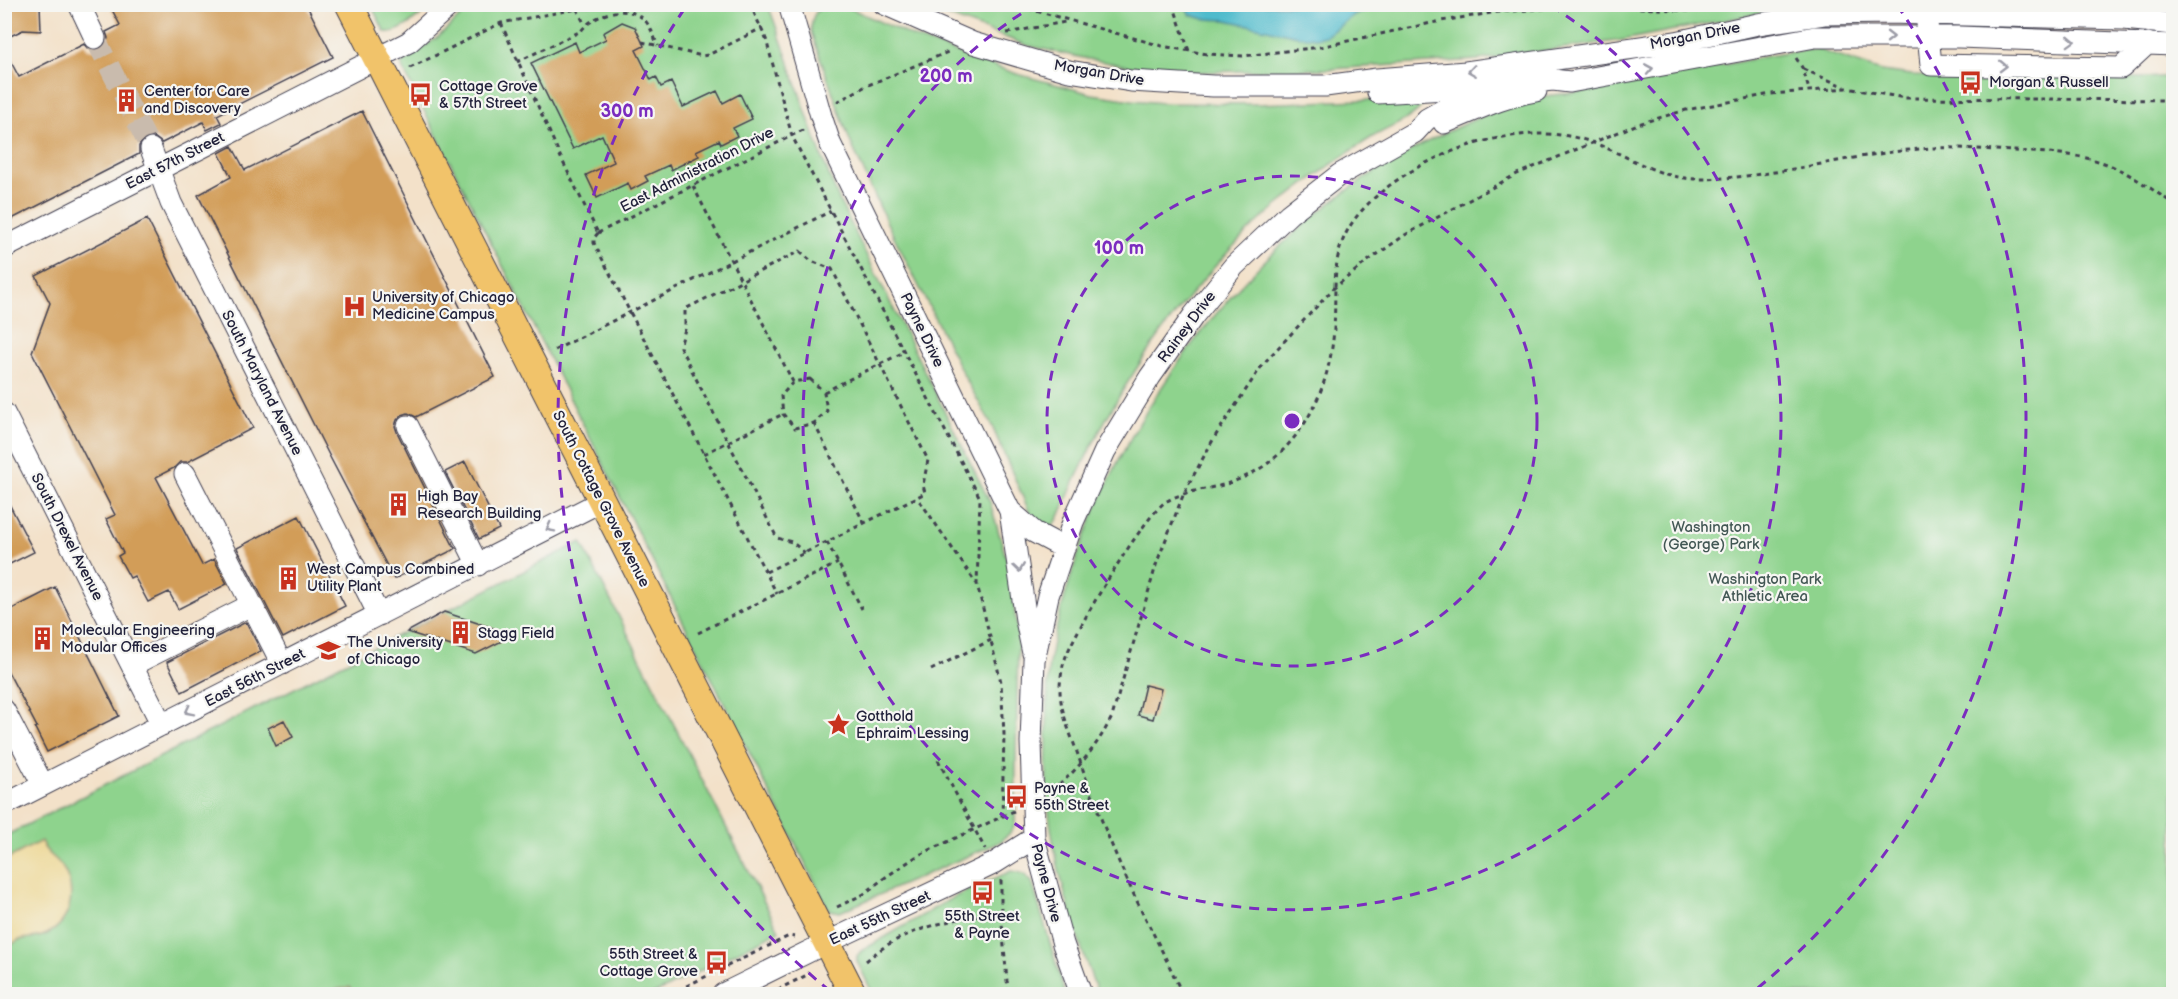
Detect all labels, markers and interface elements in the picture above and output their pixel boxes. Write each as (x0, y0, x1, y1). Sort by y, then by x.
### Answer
street label: Morgan Drive (1648, 18, 1742, 54)
one-way arrow (1886, 31, 1895, 43)
one-way arrow (2066, 34, 2075, 47)
street label: Morgan Drive (1052, 56, 1146, 90)
one-way arrow (1998, 60, 2007, 72)
one-way arrow (1643, 63, 1653, 76)
one-way arrow (1468, 64, 1477, 76)
text: 200 m (919, 66, 973, 87)
bus stop icon: Morgan & Russell (1958, 69, 1984, 95)
place label: Morgan & Russell (1989, 73, 2109, 92)
place label: Cottage Grove & 57th Street (439, 77, 538, 113)
place label: Center for Care and Discovery (144, 82, 250, 118)
bus stop icon: Cottage Grove & 57th Street (408, 82, 434, 108)
building icon: Center for Care and Discovery (113, 87, 139, 113)
text: 300 m (600, 101, 654, 122)
street label: East Administration Drive (617, 123, 777, 217)
street label: East 57th Street (122, 128, 228, 194)
text: 100 m (1094, 238, 1144, 259)
street label: Rainey Drive (1154, 287, 1220, 367)
place label: University of Chicago Medicine Campus (372, 288, 514, 324)
street label: Payne Drive (896, 290, 948, 371)
hospital icon: University of Chicago Medicine Campus (341, 293, 367, 319)
street label: South Maryland Avenue (217, 307, 307, 459)
street label: South Cottage Grove Avenue (548, 407, 654, 591)
centre of rings (1282, 411, 1302, 431)
street label: South Drexel Avenue (27, 470, 107, 604)
place label: High Bay Research Building (417, 487, 541, 523)
building icon: High Bay Research Building (386, 492, 412, 518)
park label: Washington (George) Park (1663, 518, 1760, 554)
one-way arrow (546, 521, 557, 532)
place label: West Campus Combined Utility Plant (307, 560, 474, 596)
one-way arrow (1013, 564, 1025, 573)
building icon: West Campus Combined Utility Plant (276, 565, 302, 591)
park label: Washington Park Athletic Area (1709, 570, 1822, 606)
building icon: Stagg Field (447, 620, 473, 646)
place label: Molecular Engineering Modular Offices (61, 621, 215, 657)
place label: Stagg Field (478, 624, 554, 643)
building icon: Molecular Engineering Modular Offices (30, 626, 56, 652)
place label: The University of Chicago (347, 633, 443, 669)
school or university icon: The University of Chicago (316, 638, 342, 664)
street label: East 56th Street (202, 644, 309, 711)
one-way arrow (185, 704, 195, 715)
place label: Gotthold Ephraim Lessing (856, 707, 969, 743)
place icon: Gotthold Ephraim Lessing (825, 712, 851, 738)
place label: Payne & 55th Street (1034, 779, 1109, 815)
bus stop icon: Payne & 55th Street (1003, 784, 1029, 810)
street label: Payne Drive (1026, 842, 1066, 925)
bus stop icon: 55th Street & Payne (969, 879, 995, 905)
street label: East 55th Street (826, 886, 934, 950)
place label: 55th Street & Payne (944, 907, 1020, 943)
place label: 55th Street & Cottage Grove (599, 945, 698, 981)
bus stop icon: 55th Street & Cottage Grove (703, 950, 729, 976)

